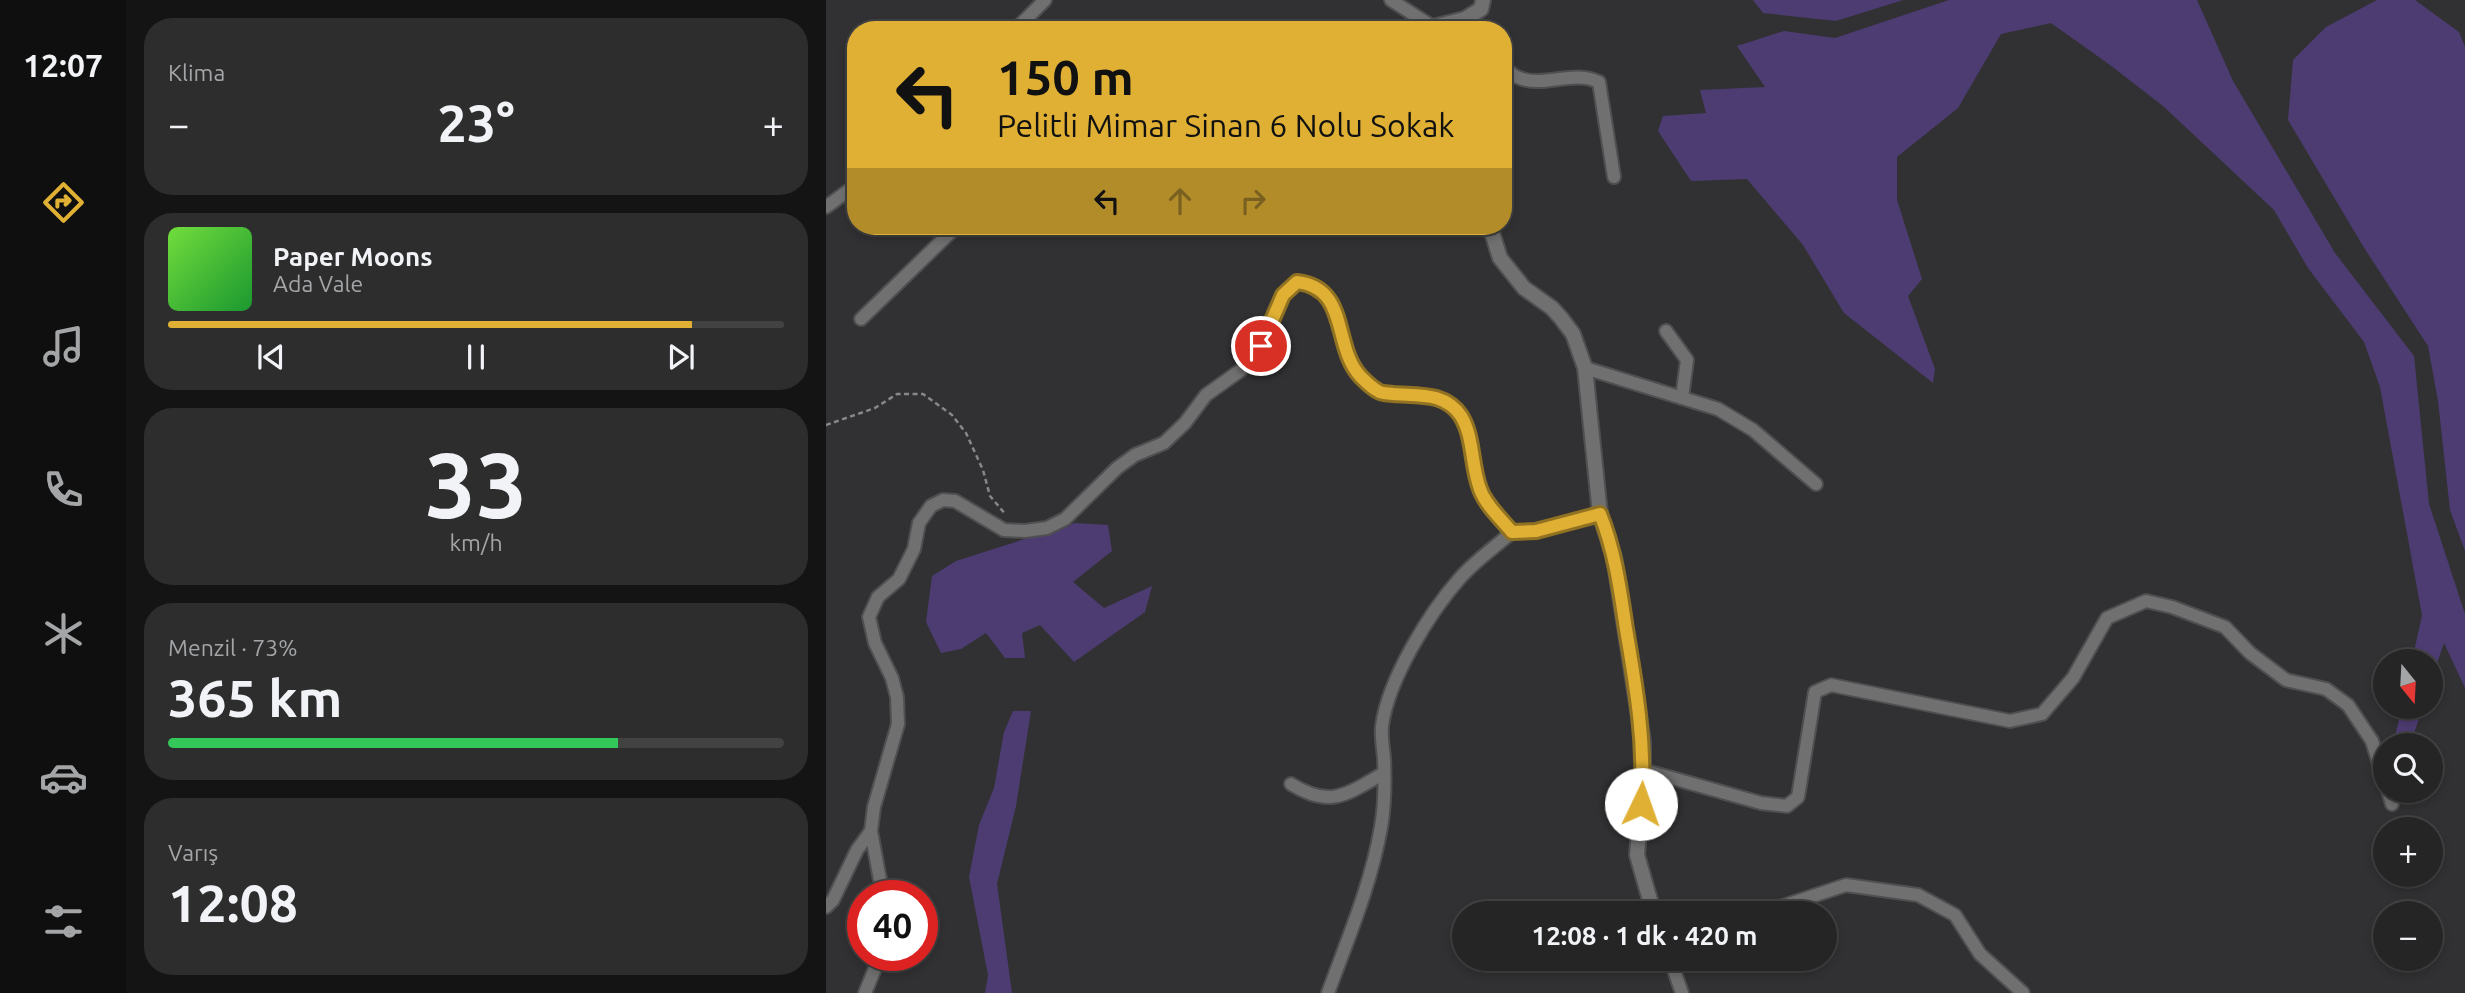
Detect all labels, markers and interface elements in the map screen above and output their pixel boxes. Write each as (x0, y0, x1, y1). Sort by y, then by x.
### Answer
text: 12:07 (23, 47, 103, 83)
icon: left (882, 49, 973, 140)
text: 150 m (997, 49, 1134, 104)
text: Klima (168, 60, 225, 85)
text: 23° (437, 94, 515, 152)
text: − (168, 103, 189, 145)
text: + (763, 103, 784, 145)
text: Pelitli Mimar Sinan 6 Nolu Sokak (997, 107, 1455, 143)
icon: directions (39, 178, 88, 227)
icon: left (1088, 182, 1126, 220)
icon: ahead (1161, 182, 1199, 220)
icon: right (1234, 182, 1272, 220)
text: Paper Moons (273, 242, 432, 271)
text: Ada Vale (273, 271, 363, 296)
pin (1231, 316, 1291, 376)
icon: music (39, 322, 88, 371)
icon: arrive (1242, 327, 1280, 365)
icon: previous (252, 338, 290, 376)
icon: pause (457, 338, 495, 376)
icon: next (662, 338, 700, 376)
text: 33 (425, 433, 527, 535)
icon: phone (39, 465, 88, 514)
text: km/h (449, 530, 503, 555)
icon: climate (39, 609, 88, 658)
text: Menzil · 73% (168, 635, 298, 660)
north arrow (2373, 649, 2443, 719)
map controls (2373, 649, 2443, 971)
text: 365 km (168, 669, 342, 727)
button: search (2373, 733, 2443, 803)
icon: car (39, 753, 88, 802)
position arrow (1604, 767, 1678, 841)
button: + (2373, 817, 2443, 887)
text: Varış (168, 840, 218, 865)
text: 12:08 (168, 874, 298, 932)
speed limit sign: 40 (847, 880, 938, 971)
icon: filters (39, 897, 88, 946)
button: − (2373, 901, 2443, 971)
text: 12:08 · 1 dk · 420 m (1531, 921, 1758, 950)

